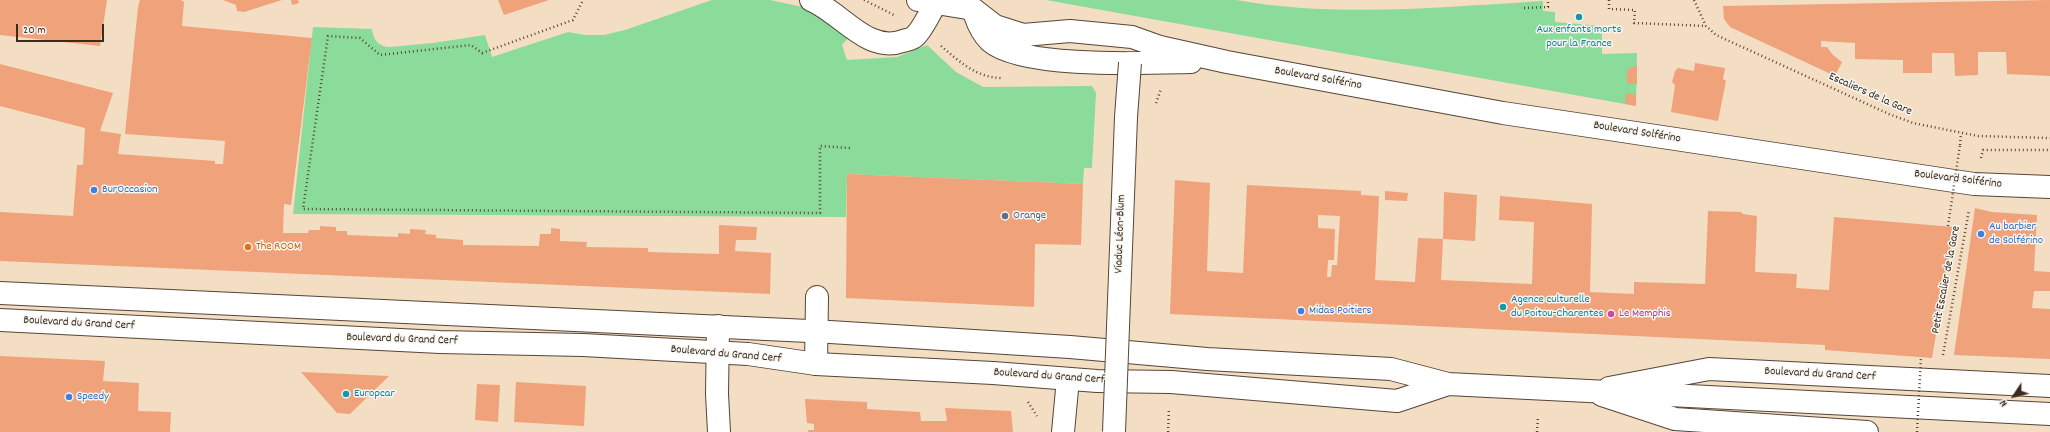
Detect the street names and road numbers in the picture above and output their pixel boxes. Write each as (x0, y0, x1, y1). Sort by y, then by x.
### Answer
street label: Boulevard Solférino (1273, 64, 1363, 94)
street label: Escaliers de la Gare (1826, 70, 1914, 120)
street label: Boulevard Solférino (1592, 119, 1682, 147)
street label: Boulevard Solférino (1913, 167, 2003, 193)
street label: Viaduc Léon-Blum (1112, 194, 1130, 274)
street label: Petit Escalier de la Gare (1930, 225, 1964, 335)
street label: Boulevard du Grand Cerf (23, 314, 135, 334)
street label: Boulevard du Grand Cerf (346, 331, 458, 349)
street label: Boulevard du Grand Cerf (670, 343, 782, 367)
street label: Boulevard du Grand Cerf (1764, 365, 1876, 385)
street label: Boulevard du Grand Cerf (993, 366, 1105, 388)

